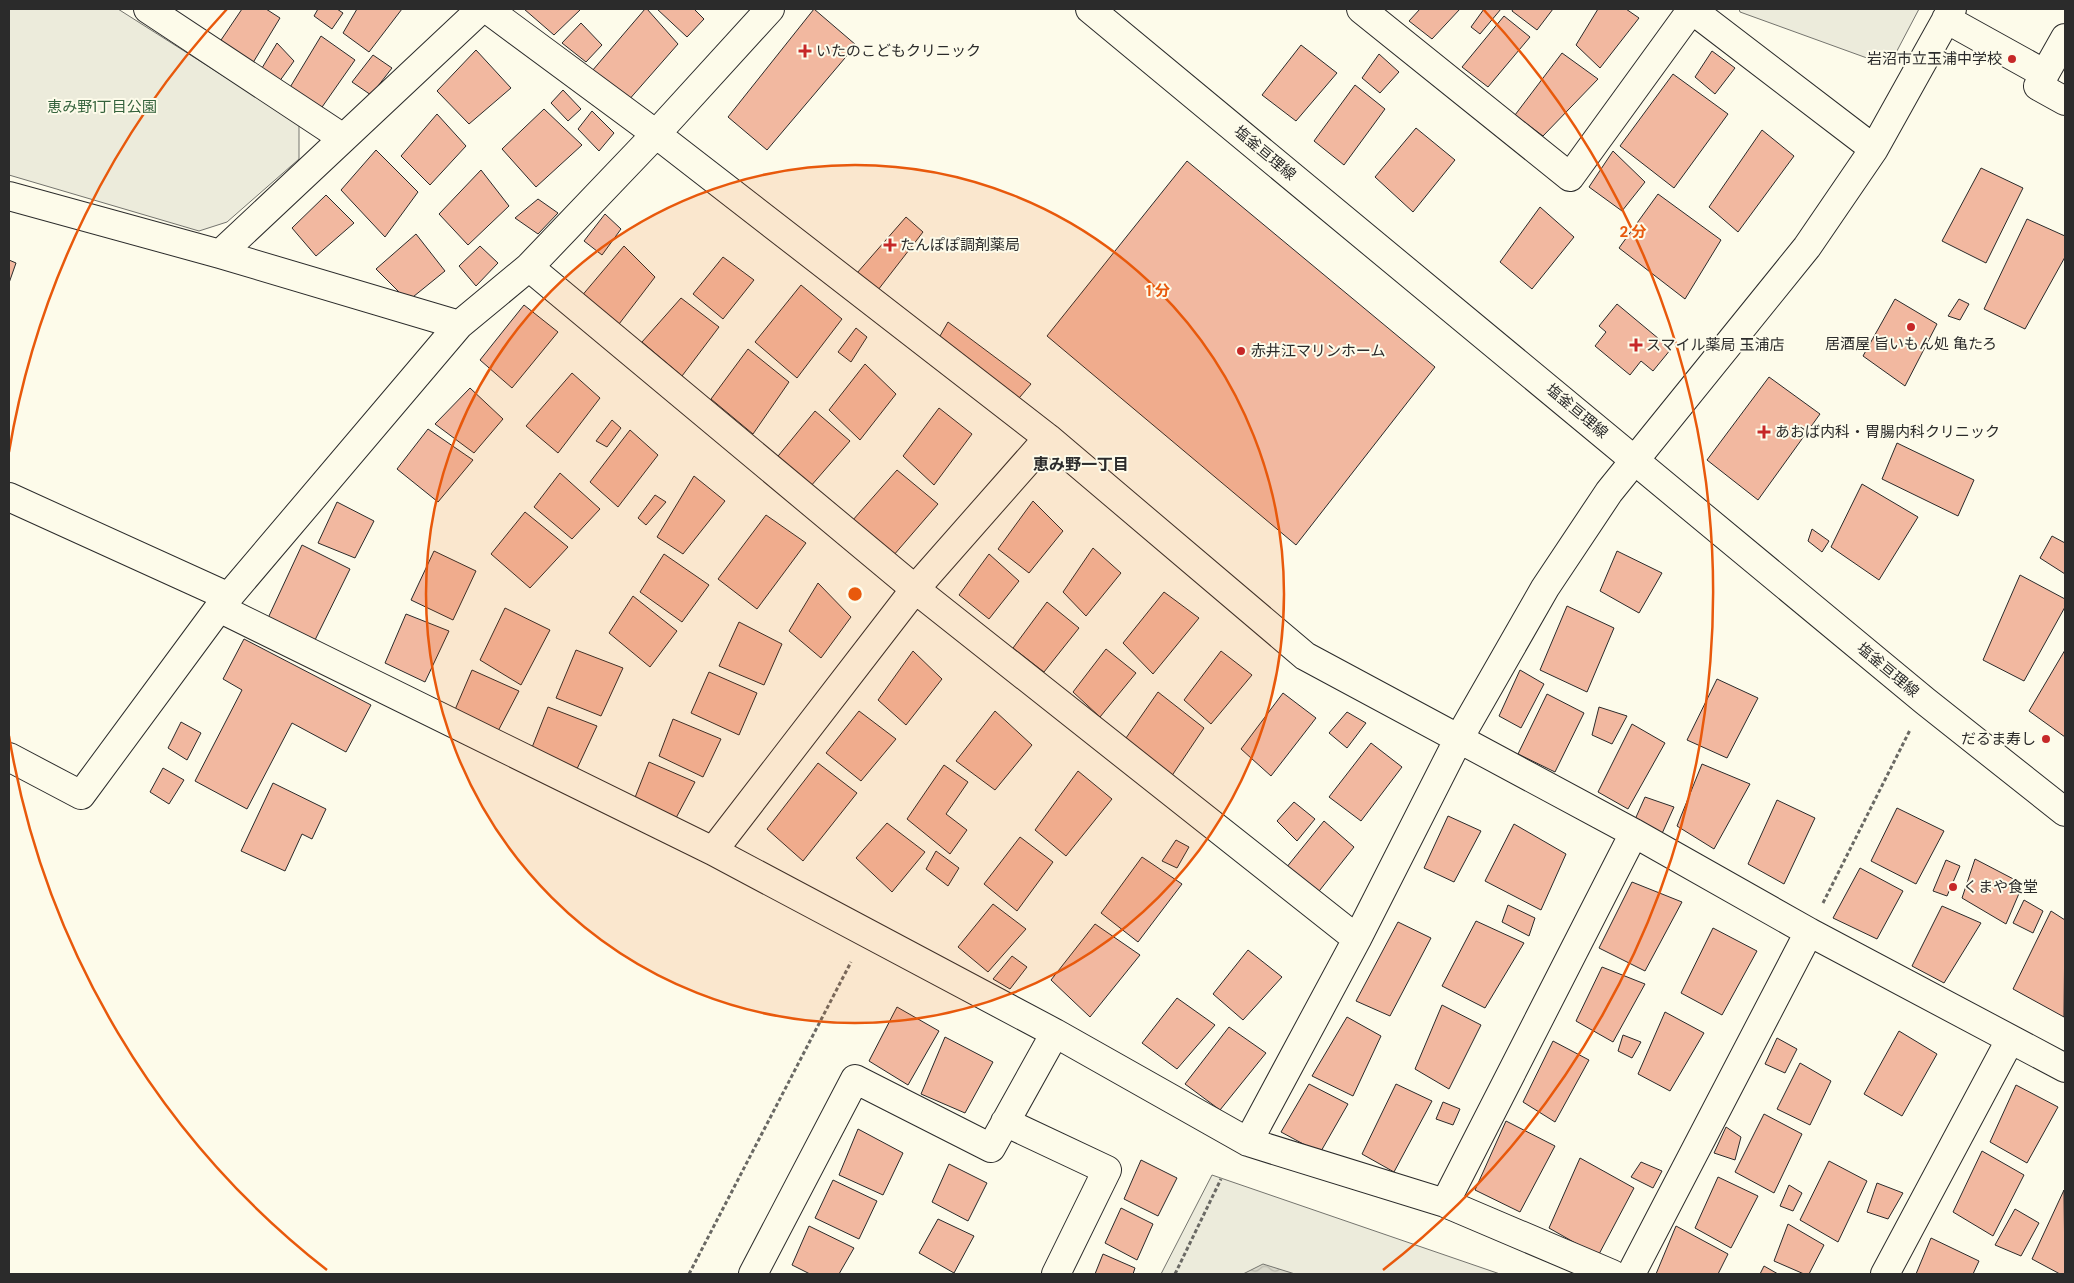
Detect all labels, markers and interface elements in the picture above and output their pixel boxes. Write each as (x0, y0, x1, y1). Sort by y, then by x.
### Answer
place label: いたのこどもクリニック (816, 41, 981, 61)
marker: いたのこどもクリニック (798, 44, 812, 58)
place label: 岩沼市立玉浦中学校 (1867, 49, 2002, 69)
marker: 岩沼市立玉浦中学校 (2006, 53, 2018, 65)
park label: 恵み野1丁目公園 (47, 97, 157, 117)
street label: 塩釜亘理線 (1230, 121, 1300, 185)
text: 2 分 (1619, 222, 1647, 242)
place label: たんぽぽ調剤薬局 (900, 235, 1020, 255)
marker: たんぽぽ調剤薬局 (884, 239, 896, 251)
text: 1 分 (1146, 281, 1170, 301)
marker: 居酒屋 旨いもん処 亀たろ (1905, 321, 1917, 333)
place label: 居酒屋 旨いもん処 亀たろ (1825, 334, 1997, 354)
place label: スマイル薬局 玉浦店 (1646, 335, 1785, 355)
marker: スマイル薬局 玉浦店 (1630, 339, 1642, 351)
place label: 赤井江マリンホーム (1251, 341, 1386, 361)
marker: 赤井江マリンホーム (1235, 345, 1247, 357)
street label: 塩釜亘理線 (1542, 379, 1612, 443)
place label: あおば内科・胃腸内科クリニック (1775, 422, 2000, 442)
marker: あおば内科・胃腸内科クリニック (1757, 425, 1771, 439)
district label: 恵み野一丁目 (1033, 454, 1129, 475)
centre of rings (846, 585, 864, 603)
street label: 塩釜亘理線 (1853, 638, 1923, 702)
place label: だるま寿し (1961, 729, 2036, 749)
marker: だるま寿し (2040, 733, 2052, 745)
place label: くまや食堂 (1963, 877, 2038, 897)
marker: くまや食堂 (1947, 881, 1959, 893)

